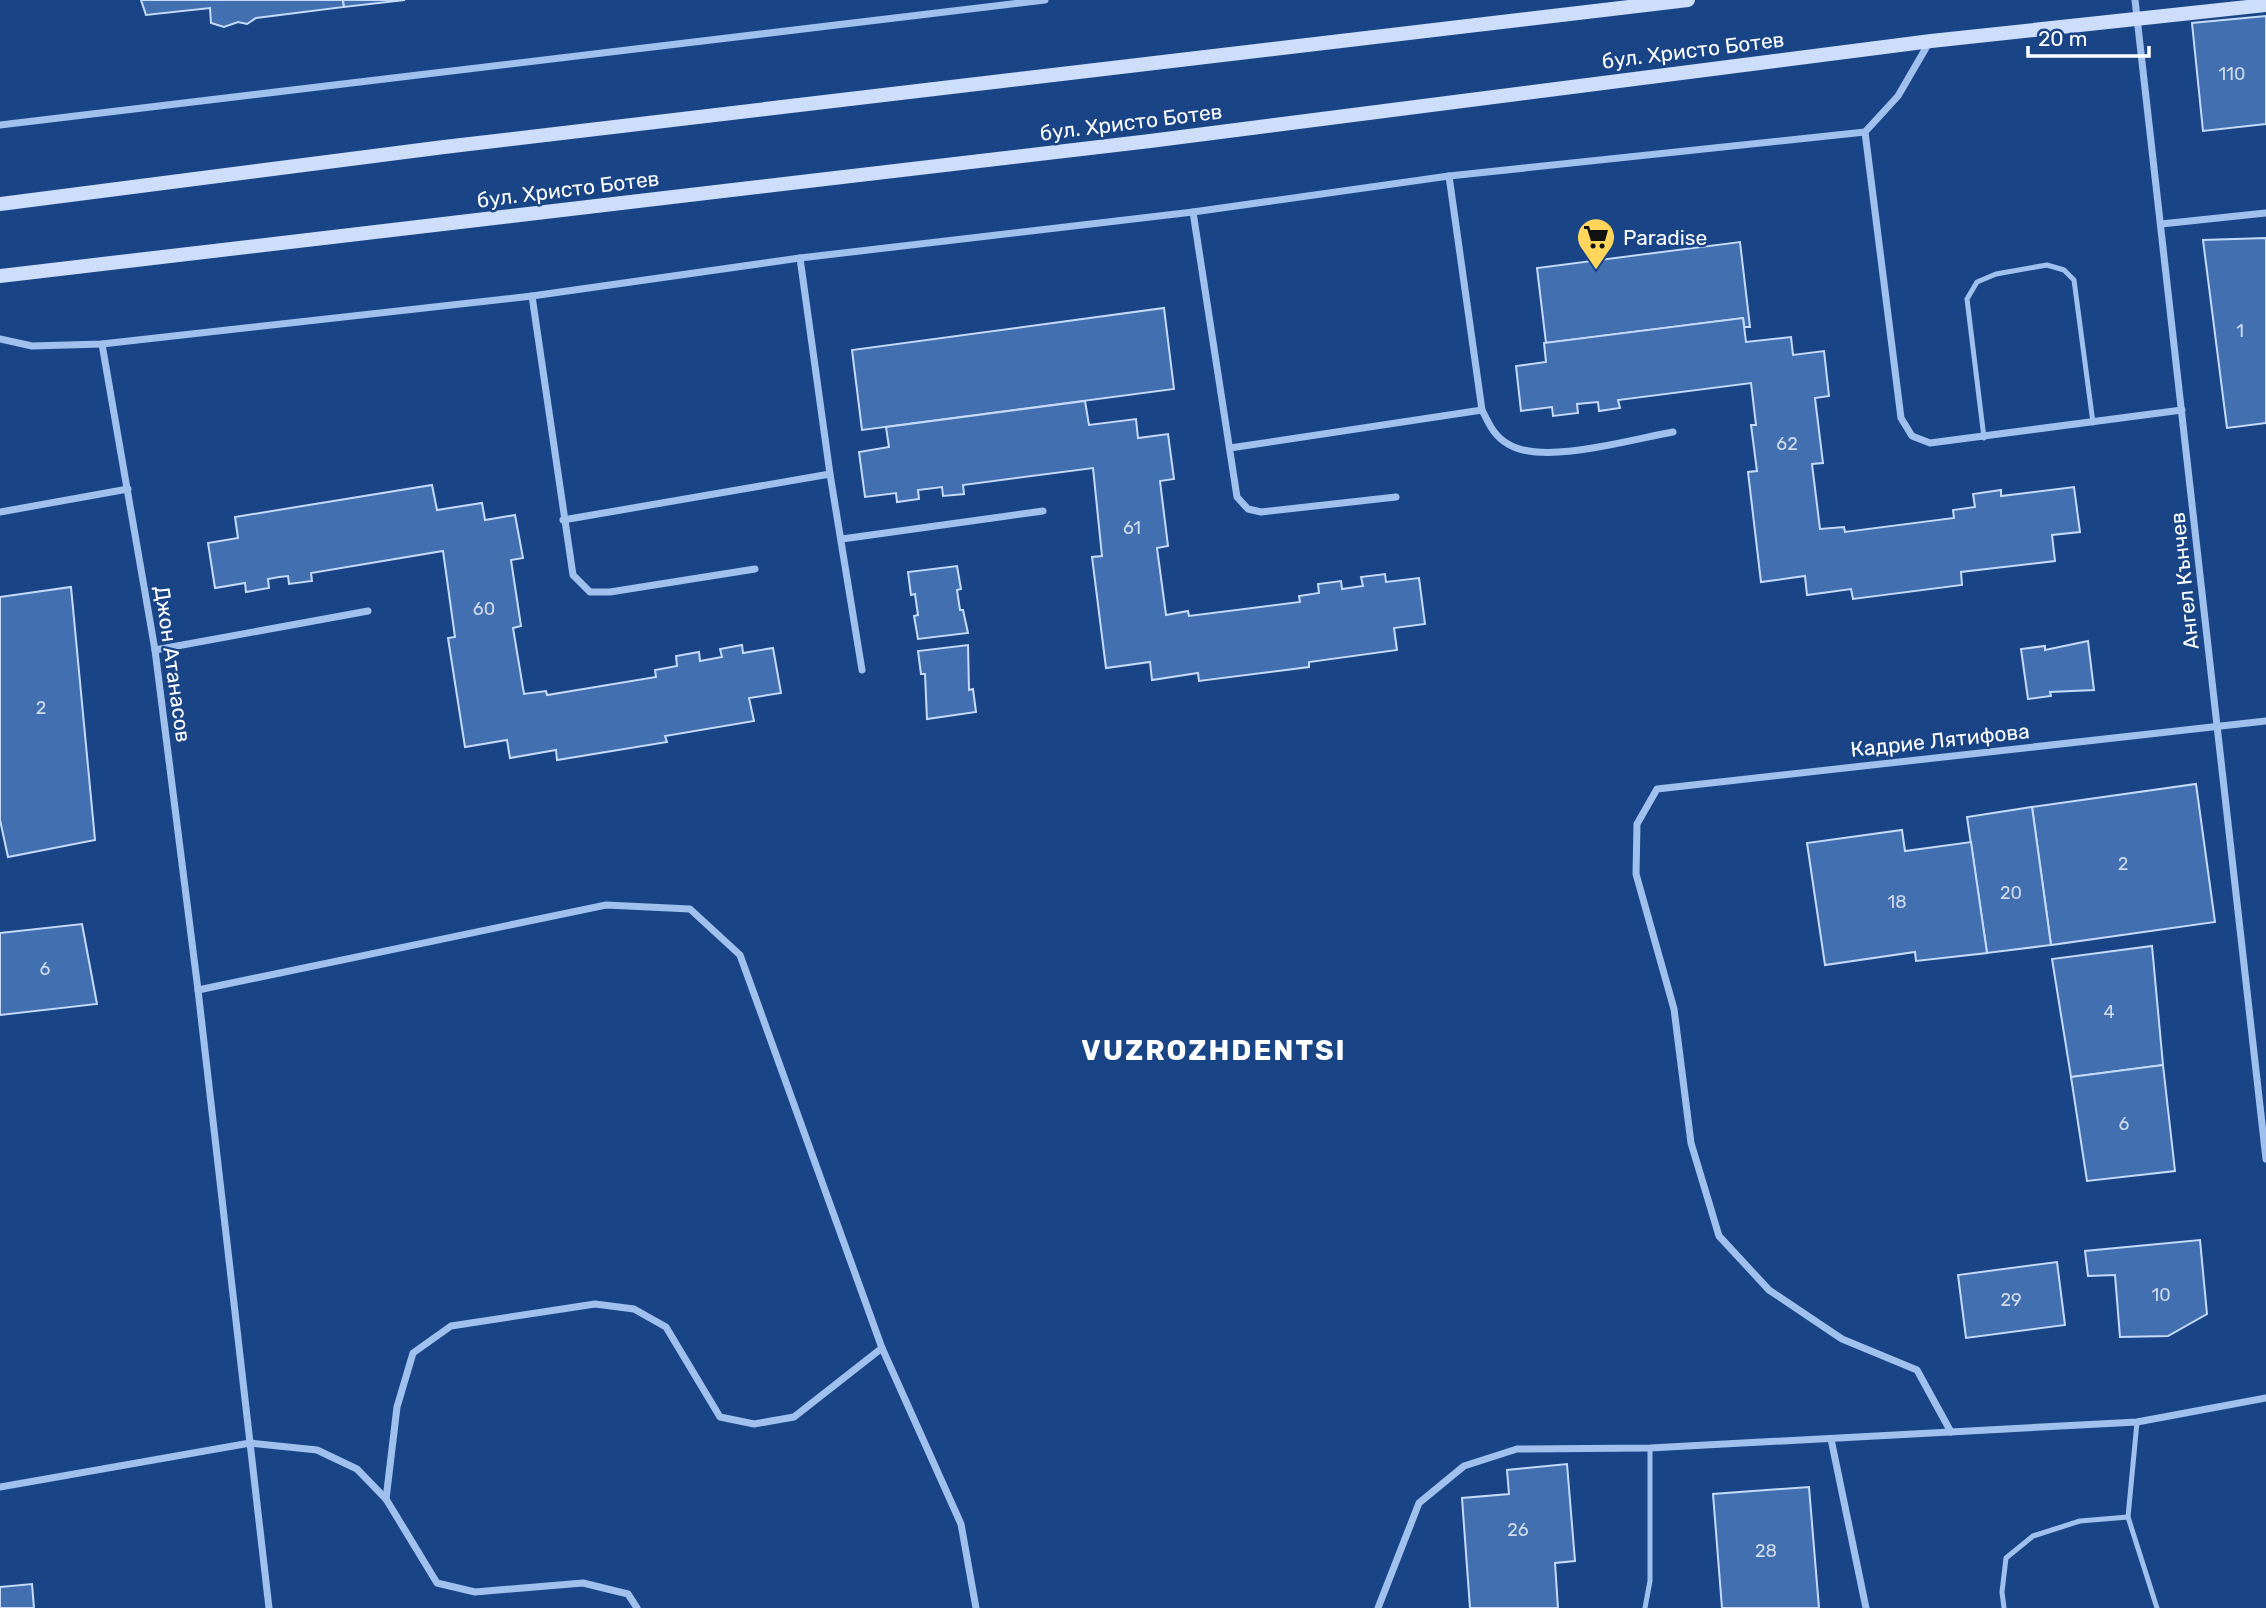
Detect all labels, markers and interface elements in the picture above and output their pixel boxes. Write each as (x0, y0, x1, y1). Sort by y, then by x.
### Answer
scale bar (2028, 14, 2149, 58)
street label: бул. Христо Ботев (1600, 26, 1786, 74)
text: 20 m (2038, 26, 2087, 51)
house number: 110 (2219, 63, 2245, 85)
street label: бул. Христо Ботев (1038, 98, 1224, 146)
street label: бул. Христо Ботев (475, 165, 661, 213)
supermarket icon: Paradise (1575, 216, 1617, 271)
place label: Paradise (1623, 225, 1707, 250)
house number: 1 (2236, 320, 2244, 342)
house number: 62 (1776, 433, 1798, 455)
street label: Ангел Кънчев (2164, 511, 2204, 651)
house number: 61 (1123, 517, 1141, 539)
street label: Джон Атанасов (150, 584, 196, 744)
house number: 60 (473, 598, 495, 620)
house number: 2 (36, 697, 46, 719)
street label: Кадрие Лятифова (1849, 718, 2031, 762)
house number: 2 (2118, 853, 2128, 875)
house number: 20 (2000, 882, 2022, 904)
house number: 18 (1887, 891, 1907, 913)
house number: 6 (40, 958, 51, 980)
house number: 4 (2103, 1001, 2115, 1023)
district label: VUZROZHDENTSI (1081, 1034, 1347, 1067)
house number: 6 (2119, 1113, 2130, 1135)
house number: 10 (2151, 1284, 2171, 1306)
house number: 29 (2000, 1289, 2022, 1311)
house number: 26 (1507, 1519, 1529, 1541)
house number: 28 (1755, 1540, 1777, 1562)

